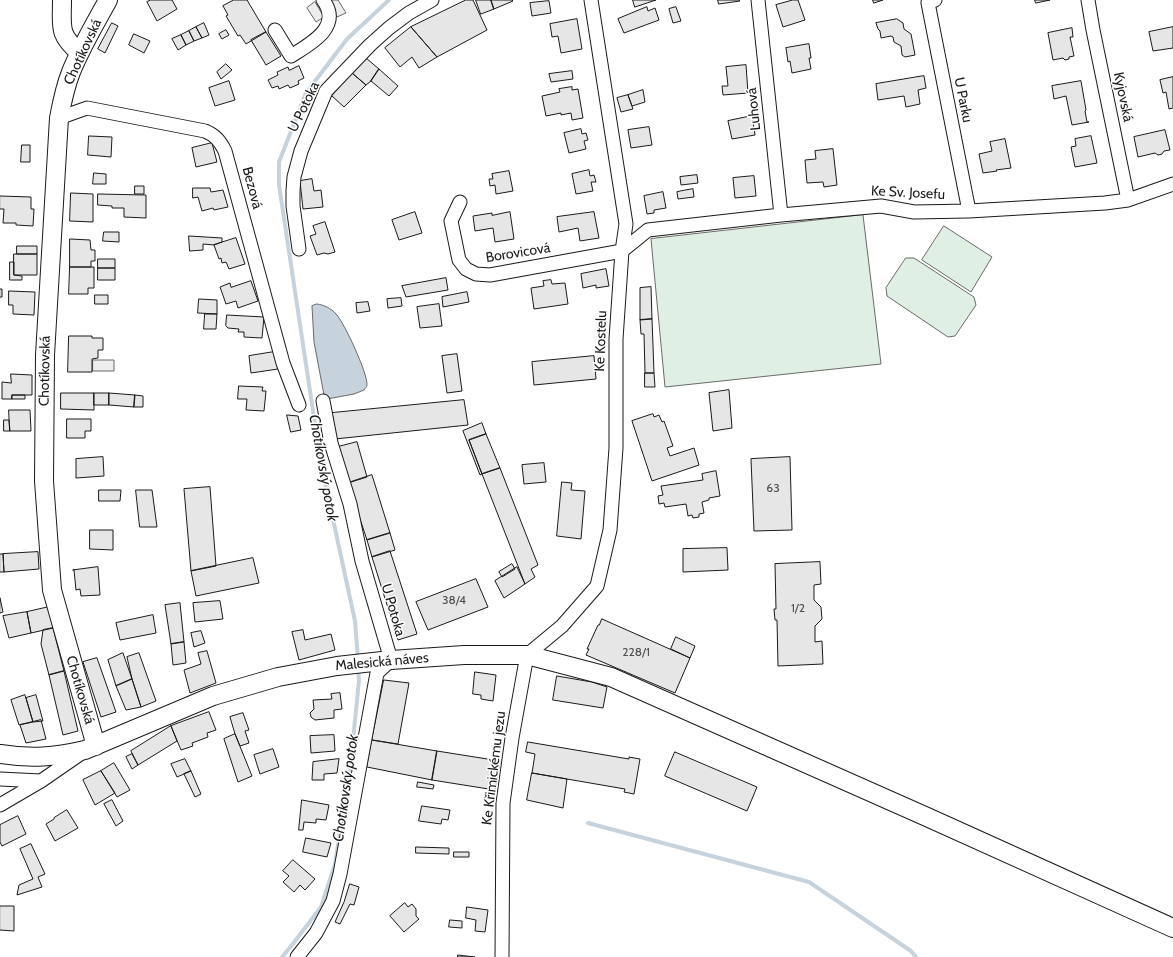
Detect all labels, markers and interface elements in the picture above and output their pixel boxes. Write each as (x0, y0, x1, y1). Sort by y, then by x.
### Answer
street label: Chotíkovská (60, 16, 106, 88)
street label: Kyjovská (1110, 71, 1136, 123)
street label: U Parku (950, 76, 976, 124)
street label: U Potoka (285, 79, 323, 135)
street label: Luhová (743, 87, 765, 131)
street label: Bezová (238, 165, 266, 211)
street label: Ke Sv. Josefu (870, 183, 946, 203)
street label: Borovicová (485, 240, 551, 266)
street label: Ke Kostelu (592, 310, 610, 372)
street label: Chotíkovská (36, 336, 54, 406)
water label: Chotíkovský potok (305, 413, 341, 523)
house number: 63 (766, 481, 780, 495)
street label: U Potoka (377, 582, 409, 638)
house number: 38/4 (442, 593, 466, 607)
house number: 1/2 (791, 601, 805, 615)
house number: 228/1 (622, 645, 650, 659)
street label: Malesická náves (335, 650, 429, 674)
street label: Chotíkovská (62, 654, 98, 726)
street label: Ke Křimickému jezu (479, 710, 509, 826)
water label: Chotíkovský potok (330, 733, 362, 843)

